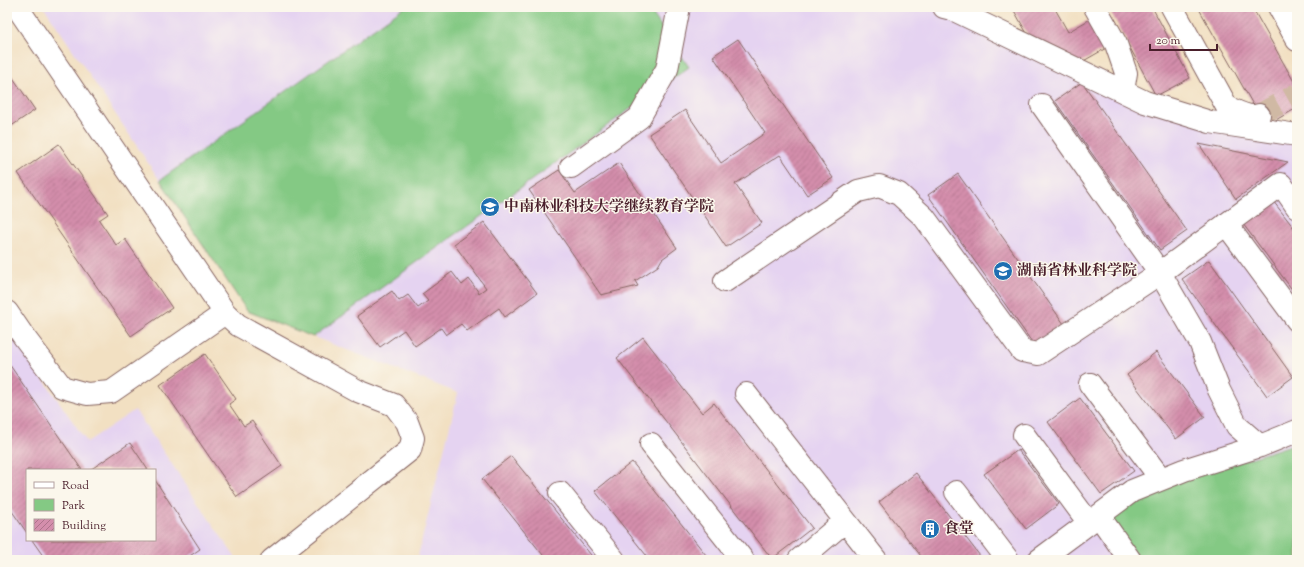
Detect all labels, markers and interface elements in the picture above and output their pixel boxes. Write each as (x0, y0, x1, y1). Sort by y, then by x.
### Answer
scale bar (1150, 26, 1217, 52)
text: 20 m (1156, 32, 1181, 50)
school or university icon: 中南林业科技大学继续教育学院 (479, 196, 501, 218)
place label: 中南林业科技大学继续教育学院 (504, 197, 714, 218)
school or university icon: 湖南省林业科学院 (992, 260, 1014, 282)
place label: 湖南省林业科学院 (1017, 261, 1137, 282)
legend (26, 469, 156, 541)
text: Road (62, 477, 89, 495)
text: Park (62, 497, 85, 515)
text: Building (62, 517, 106, 535)
building icon: 食堂 (919, 518, 941, 540)
place label: 食堂 (944, 519, 974, 540)

